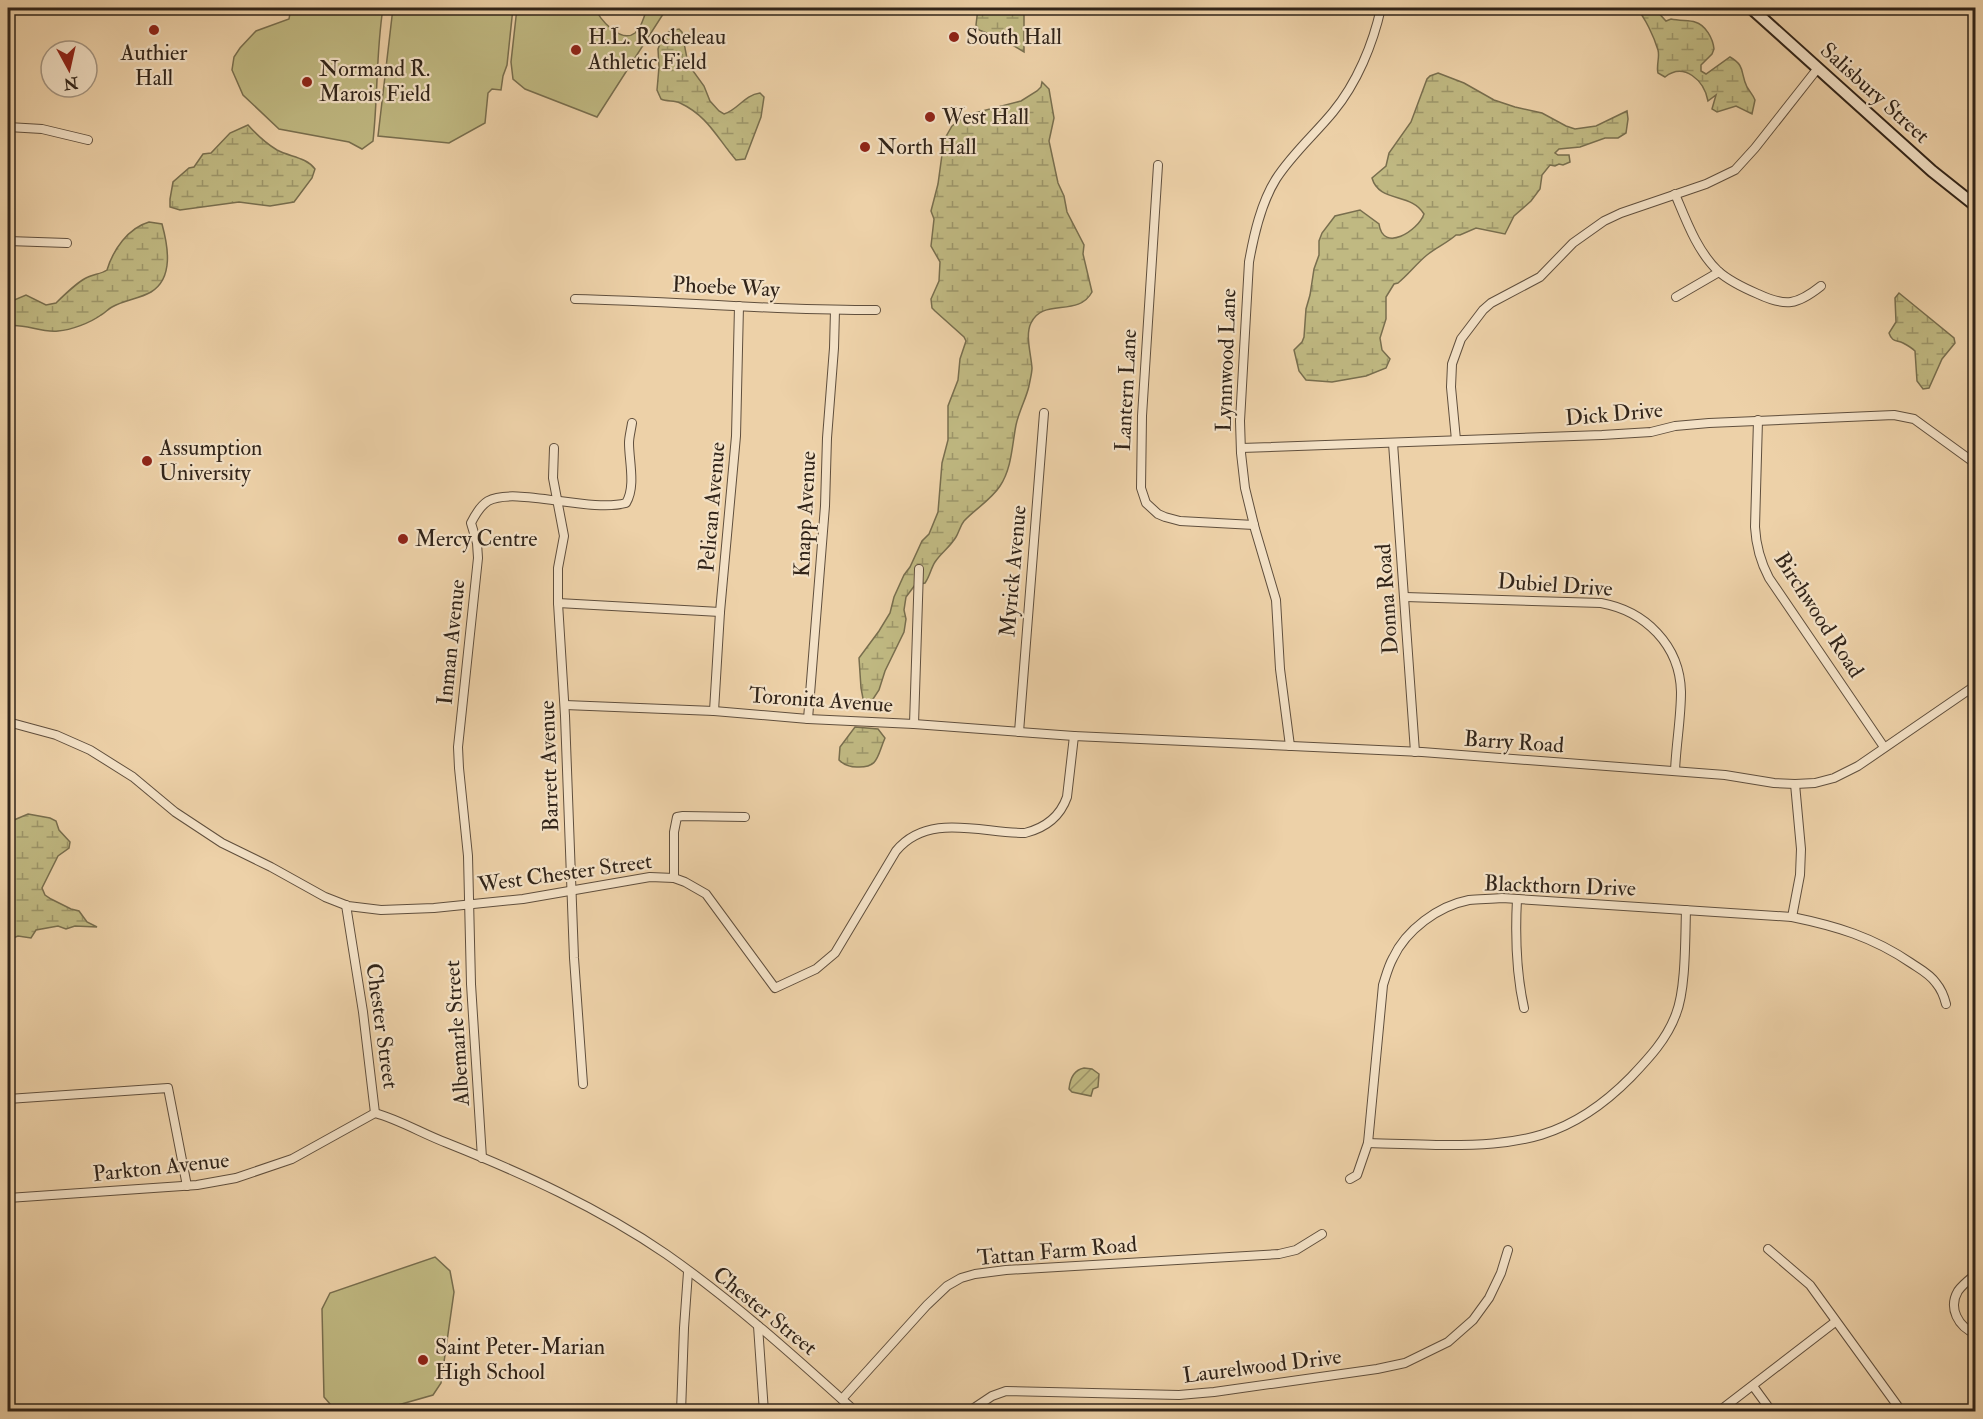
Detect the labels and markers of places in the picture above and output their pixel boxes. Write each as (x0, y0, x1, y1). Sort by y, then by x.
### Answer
marker: Authier Hall (147, 23, 161, 37)
place label: H.L. Rocheleau Athletic Field (587, 23, 726, 76)
place label: South Hall (966, 23, 1062, 51)
marker: South Hall (947, 30, 961, 44)
place label: Authier Hall (119, 39, 188, 92)
marker: H.L. Rocheleau Athletic Field (569, 43, 583, 57)
place label: Normand R. Marois Field (319, 55, 431, 108)
marker: Normand R. Marois Field (300, 75, 314, 89)
place label: West Hall (941, 103, 1030, 131)
marker: West Hall (923, 110, 937, 124)
place label: North Hall (877, 133, 977, 161)
marker: North Hall (858, 140, 872, 154)
place label: Assumption University (158, 434, 262, 487)
marker: Assumption University (140, 454, 154, 468)
place label: Mercy Centre (415, 525, 537, 553)
marker: Mercy Centre (396, 532, 410, 546)
place label: Saint Peter-Marian High School (435, 1333, 605, 1386)
marker: Saint Peter-Marian High School (416, 1353, 430, 1367)

